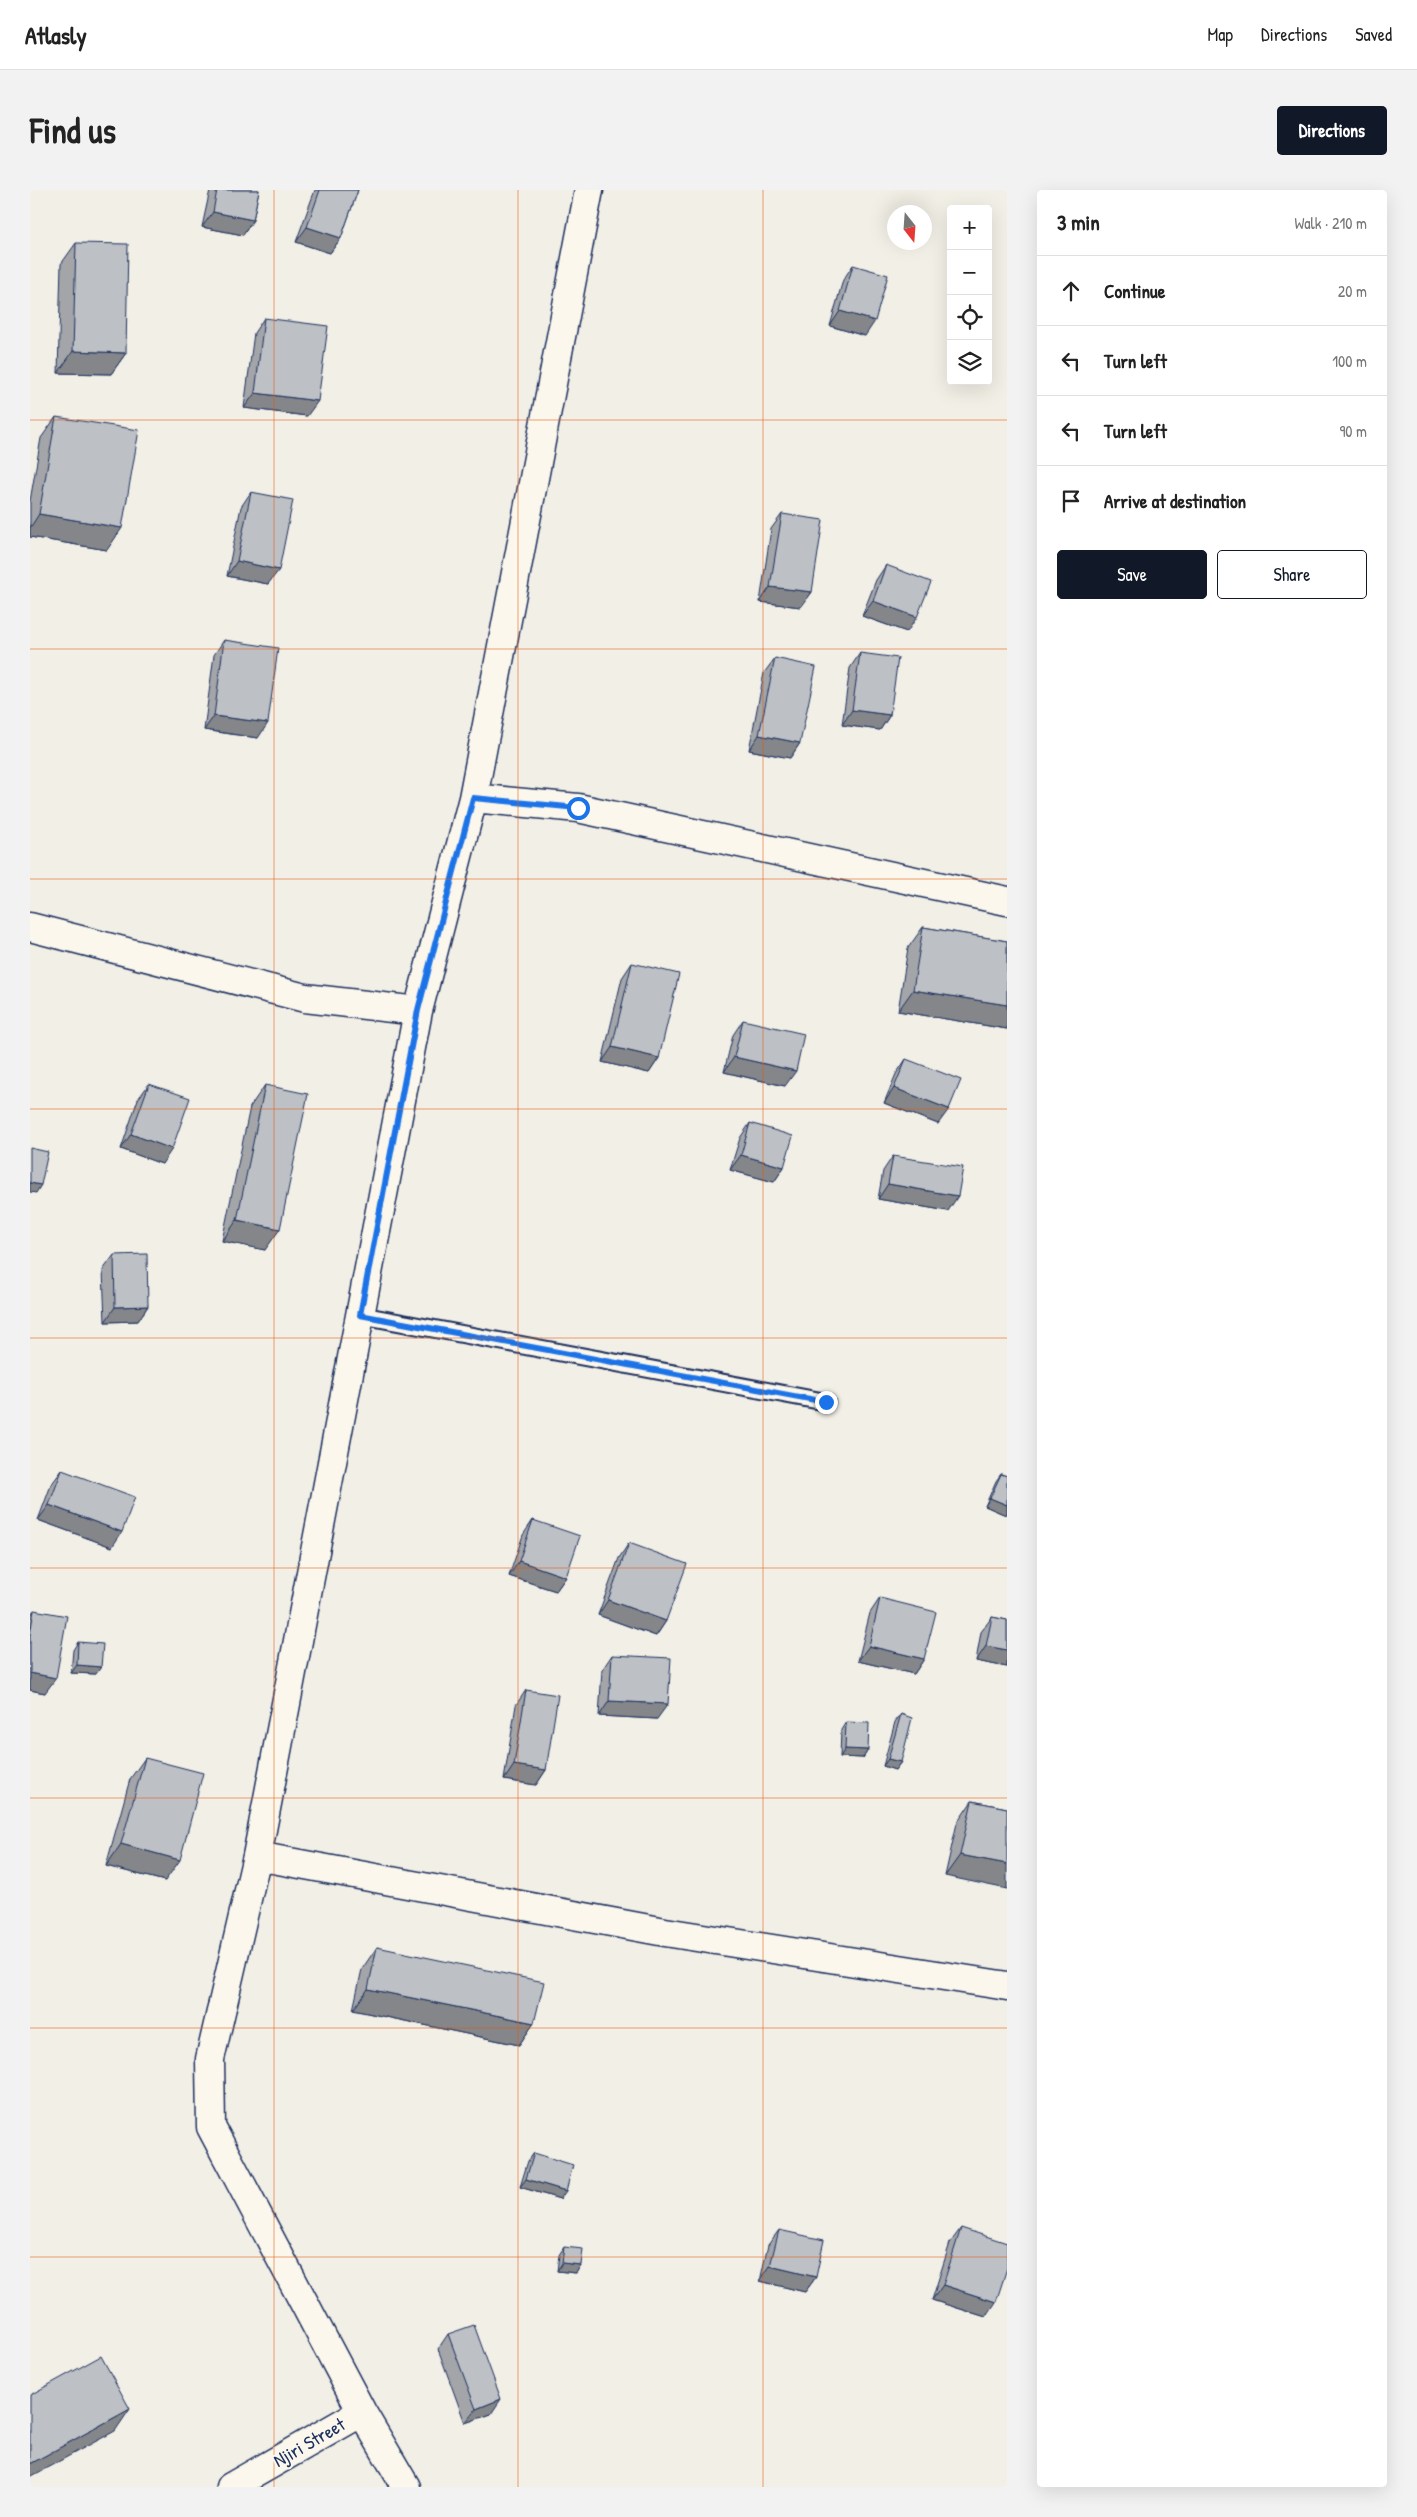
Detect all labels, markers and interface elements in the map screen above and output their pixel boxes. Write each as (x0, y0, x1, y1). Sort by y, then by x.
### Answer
text: Atlasly (25, 19, 87, 51)
text: Map (1208, 22, 1233, 47)
text: Directions (1261, 22, 1327, 47)
text: Saved (1355, 22, 1392, 47)
button: Directions (1277, 106, 1387, 155)
text: Find us (30, 107, 116, 154)
north arrow (887, 205, 932, 250)
map controls (947, 205, 992, 385)
button: + (947, 205, 992, 250)
text: 3 min (1057, 208, 1100, 237)
text: Walk · 210 m (1294, 212, 1367, 234)
button: − (947, 250, 992, 295)
icon: ahead (1057, 277, 1085, 305)
text: Continue (1104, 278, 1165, 304)
text: 20 m (1338, 280, 1367, 302)
button: locate (947, 295, 992, 340)
button: layers (947, 340, 992, 385)
icon: left (1057, 347, 1085, 375)
text: Turn left (1104, 348, 1167, 374)
text: 100 m (1332, 350, 1367, 372)
icon: left (1057, 417, 1085, 445)
text: Turn left (1104, 418, 1167, 444)
text: 90 m (1339, 420, 1367, 442)
icon: arrive (1057, 487, 1085, 515)
text: Arrive at destination (1104, 488, 1246, 514)
button: Save (1057, 550, 1207, 599)
button: Share (1217, 550, 1367, 599)
route start (567, 797, 590, 820)
route end (815, 1391, 838, 1414)
street label: Njiri Street (268, 2411, 350, 2473)

